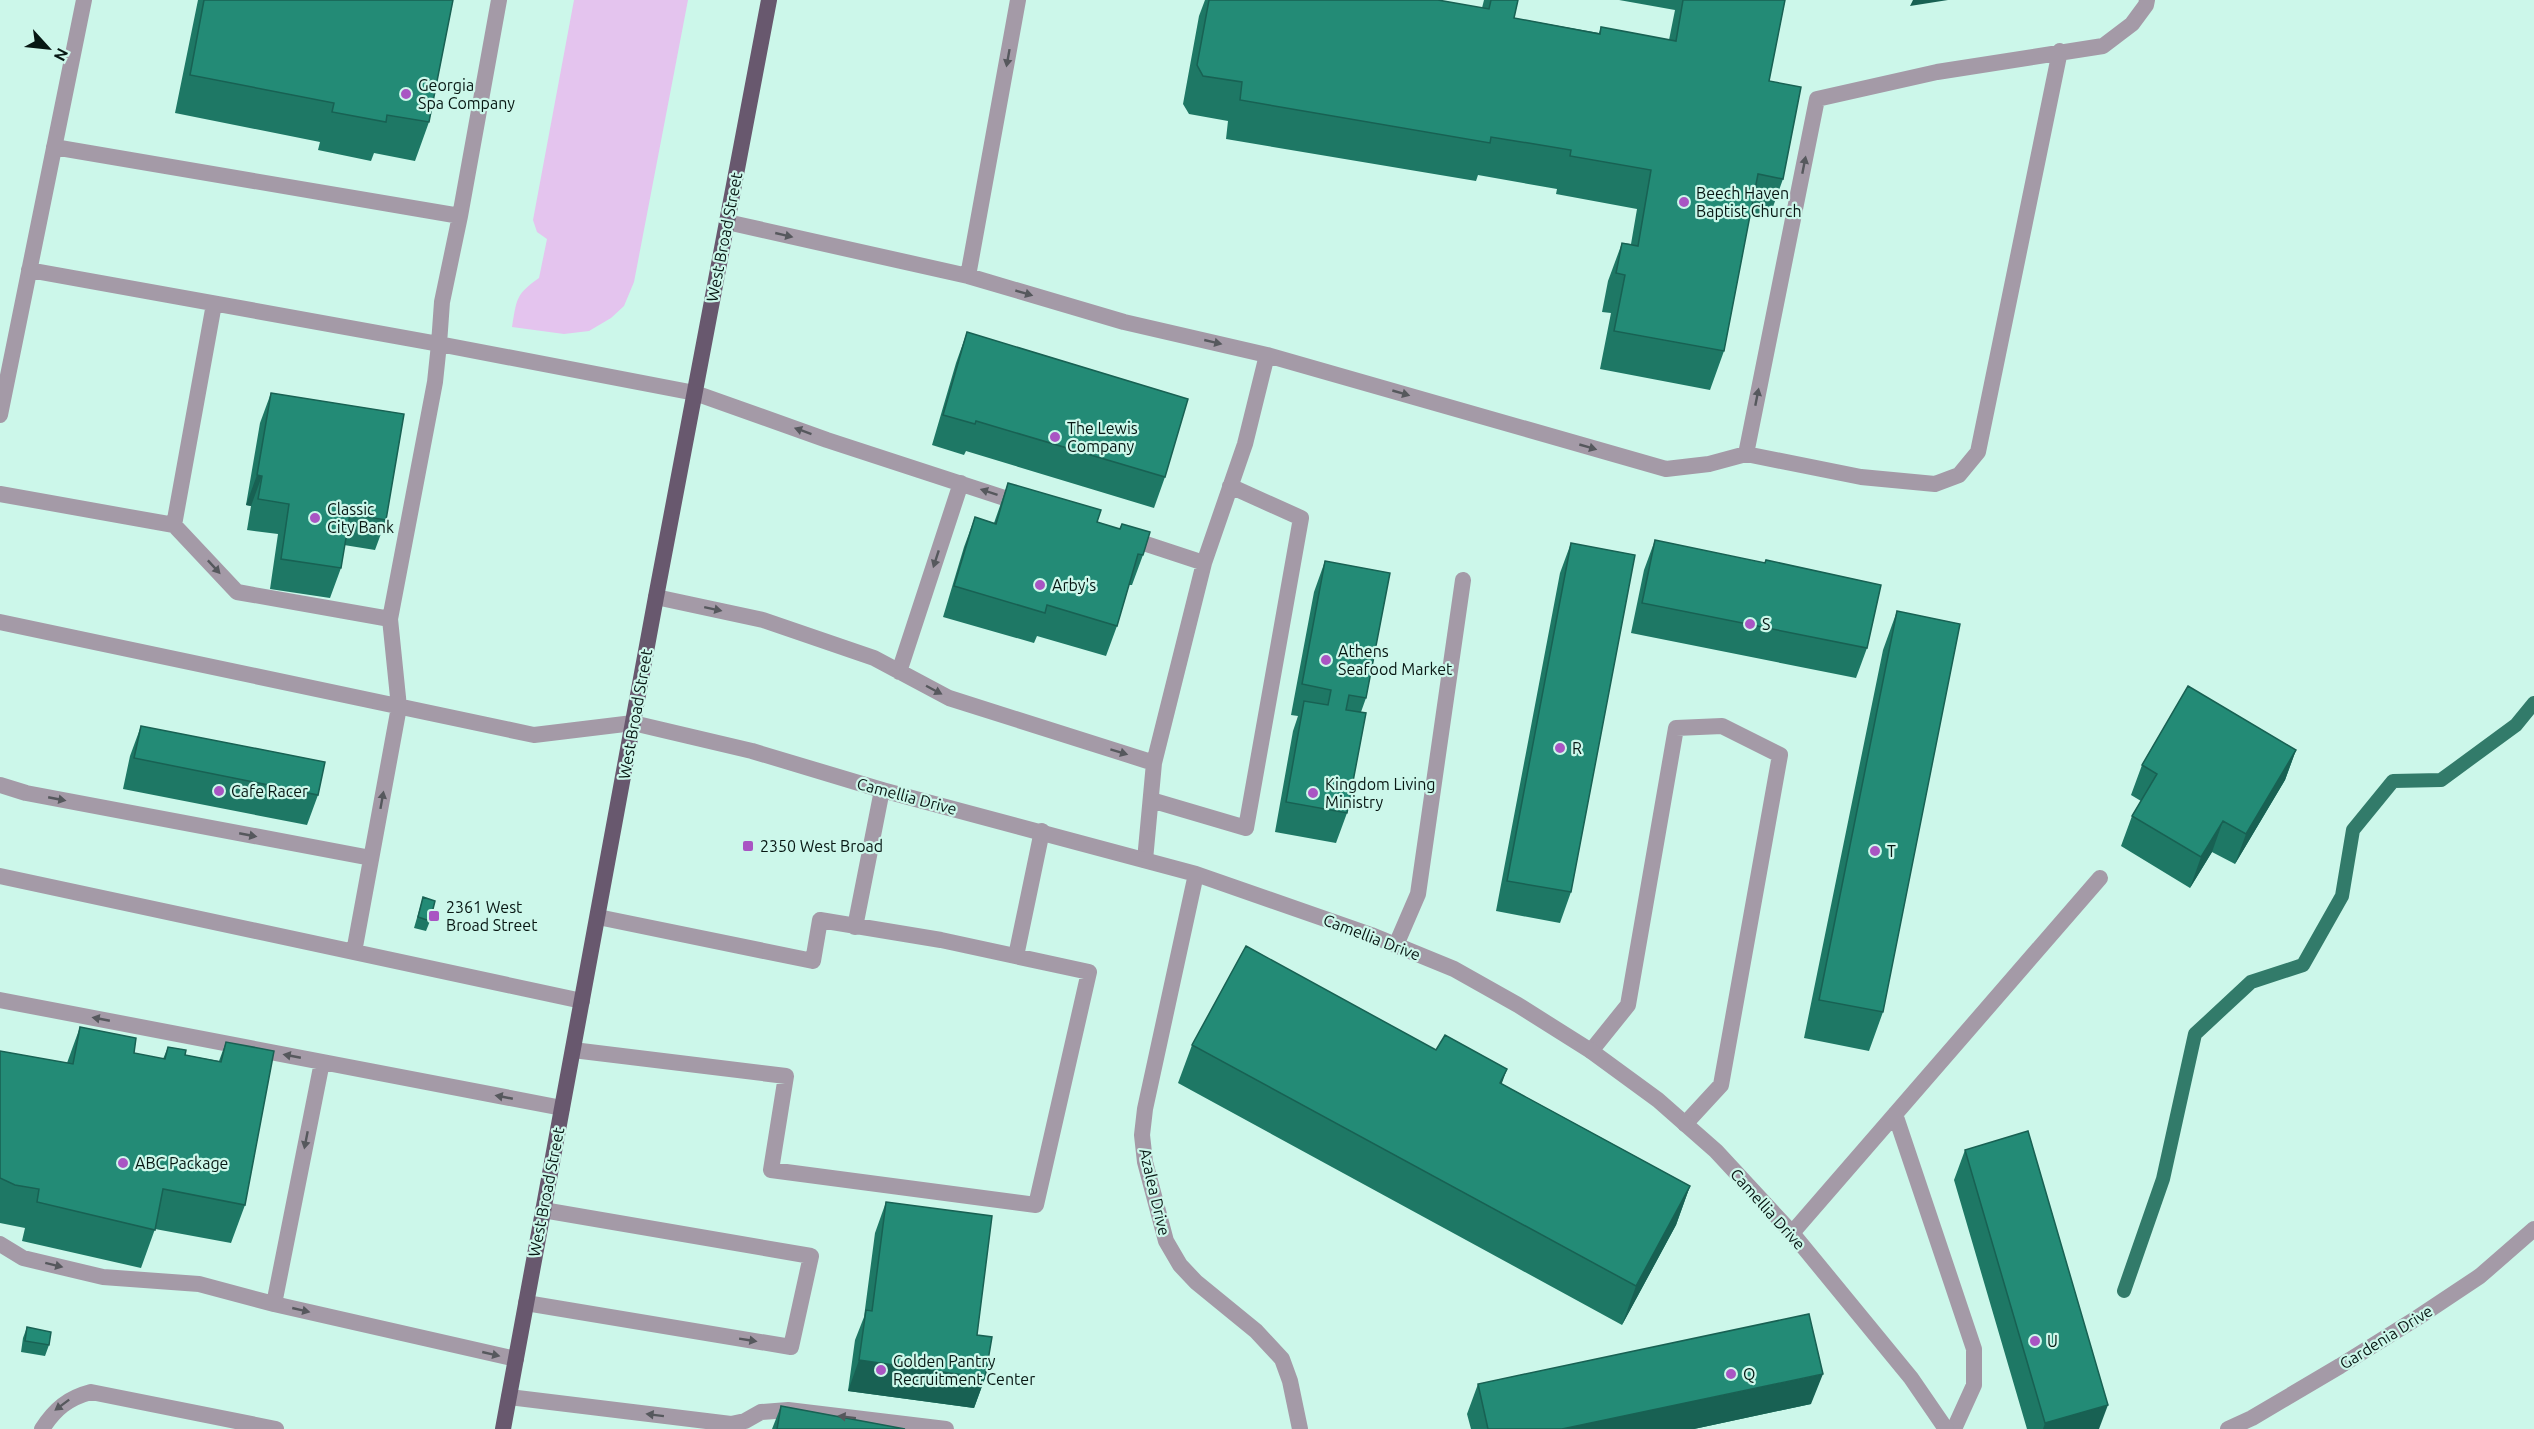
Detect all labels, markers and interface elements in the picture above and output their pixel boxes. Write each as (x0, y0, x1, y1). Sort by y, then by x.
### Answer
north arrow (18, 18, 78, 78)
text: N (51, 45, 72, 64)
one-way arrow (1003, 48, 1012, 67)
place label: Georgia Spa Company (418, 76, 515, 112)
marker: Georgia Spa Company (399, 87, 413, 101)
one-way arrow (1800, 155, 1809, 174)
street label: West Broad Street (703, 170, 746, 303)
place label: Beech Haven Baptist Church (1696, 184, 1802, 220)
marker: Beech Haven Baptist Church (1677, 195, 1691, 209)
one-way arrow (775, 231, 794, 240)
one-way arrow (1015, 289, 1033, 298)
one-way arrow (1203, 338, 1222, 347)
one-way arrow (1753, 388, 1763, 406)
one-way arrow (1392, 389, 1410, 398)
place label: The Lewis Company (1067, 419, 1138, 455)
one-way arrow (794, 426, 812, 436)
marker: The Lewis Company (1048, 430, 1062, 444)
one-way arrow (1579, 443, 1597, 452)
one-way arrow (980, 487, 998, 497)
place label: Classic City Bank (327, 500, 394, 536)
marker: Classic City Bank (308, 511, 322, 525)
one-way arrow (931, 550, 941, 568)
one-way arrow (207, 560, 221, 575)
place label: Arby's (1052, 576, 1096, 594)
marker: Arby's (1033, 578, 1047, 592)
one-way arrow (704, 605, 723, 614)
place label: S (1762, 615, 1770, 633)
marker: S (1743, 617, 1757, 631)
place label: Athens Seafood Market (1338, 642, 1453, 678)
street label: West Broad Street (615, 647, 655, 780)
marker: Athens Seafood Market (1319, 653, 1333, 667)
one-way arrow (926, 685, 943, 695)
place label: R (1572, 739, 1582, 757)
marker: R (1553, 741, 1567, 755)
one-way arrow (1110, 748, 1128, 757)
street label: Camellia Drive (855, 774, 959, 818)
place label: Kingdom Living Ministry (1325, 775, 1436, 811)
place label: Cafe Racer (231, 782, 308, 800)
marker: Cafe Racer (212, 784, 226, 798)
marker: Kingdom Living Ministry (1306, 786, 1320, 800)
one-way arrow (378, 791, 387, 810)
one-way arrow (47, 795, 66, 804)
one-way arrow (239, 831, 258, 840)
place label: 2350 West Broad (760, 837, 883, 855)
marker: 2350 West Broad (741, 839, 755, 853)
place label: T (1887, 842, 1896, 860)
marker: T (1868, 844, 1882, 858)
place label: 2361 West Broad Street (446, 898, 538, 934)
marker: 2361 West Broad Street (427, 909, 441, 923)
street label: Camellia Drive (1321, 910, 1423, 964)
one-way arrow (91, 1014, 110, 1023)
one-way arrow (283, 1051, 302, 1060)
one-way arrow (495, 1092, 514, 1101)
street label: West Broad Street (525, 1125, 568, 1258)
one-way arrow (301, 1130, 310, 1149)
street label: Azalea Drive (1136, 1147, 1174, 1237)
place label: ABC Package (135, 1154, 228, 1172)
marker: ABC Package (116, 1156, 130, 1170)
street label: Camellia Drive (1727, 1165, 1809, 1253)
one-way arrow (45, 1261, 63, 1271)
street label: Gardenia Drive (2336, 1301, 2436, 1373)
one-way arrow (292, 1306, 311, 1315)
place label: U (2047, 1332, 2058, 1350)
marker: U (2028, 1334, 2042, 1348)
one-way arrow (739, 1336, 758, 1345)
one-way arrow (482, 1349, 501, 1359)
place label: Golden Pantry Recruitment Center (893, 1352, 1035, 1388)
marker: Golden Pantry Recruitment Center (874, 1363, 888, 1377)
place label: Q (1743, 1365, 1755, 1383)
marker: Q (1724, 1367, 1738, 1381)
one-way arrow (55, 1399, 71, 1411)
one-way arrow (646, 1410, 665, 1420)
one-way arrow (837, 1412, 856, 1422)

